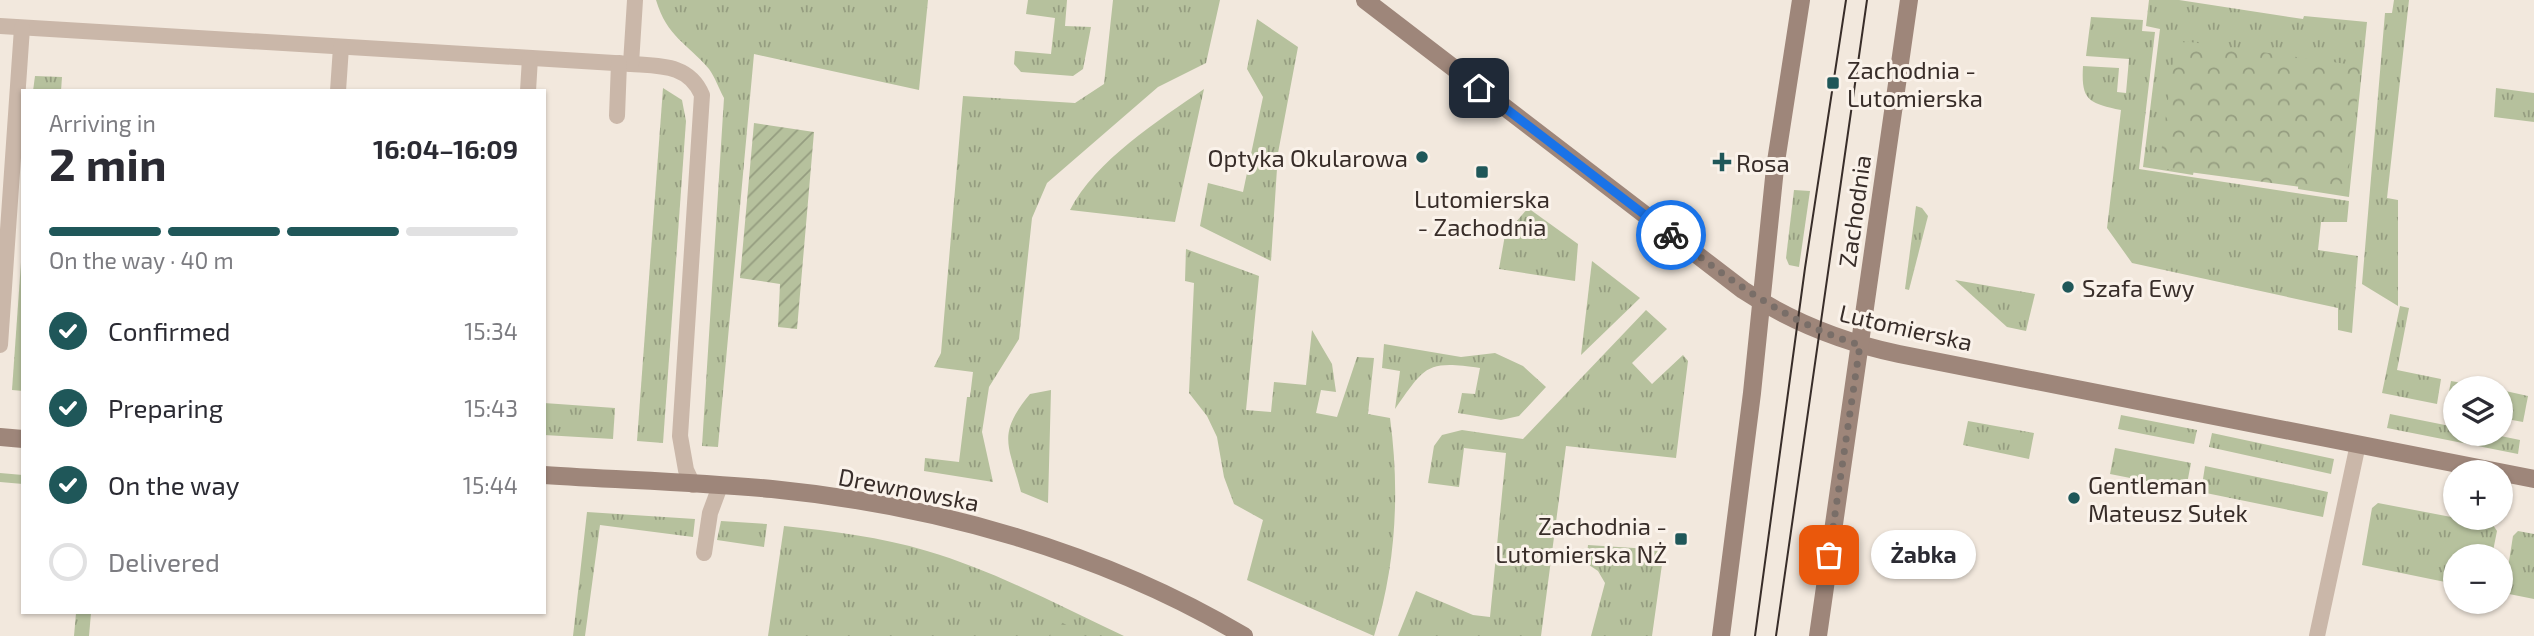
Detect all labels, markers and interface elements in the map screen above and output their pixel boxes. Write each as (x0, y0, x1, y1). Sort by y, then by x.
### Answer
place label: Zachodnia - Lutomierska (1847, 55, 1983, 112)
pin (1449, 58, 1509, 118)
icon: home (1460, 69, 1498, 107)
marker: Zachodnia - Lutomierska (1825, 75, 1841, 91)
text: Arriving in (49, 109, 156, 137)
text: 16:04–16:09 (373, 133, 518, 164)
text: 2 min (49, 135, 167, 190)
place label: Optyka Okularowa (1208, 143, 1408, 172)
place label: Rosa (1736, 148, 1790, 177)
marker: Optyka Okularowa (1414, 149, 1430, 165)
street label: Zachodnia (1832, 153, 1876, 269)
marker: Rosa (1714, 154, 1730, 170)
marker: Lutomierska - Zachodnia (1474, 164, 1490, 180)
place label: Lutomierska - Zachodnia (1414, 184, 1550, 241)
courier (1636, 200, 1706, 270)
icon: bike (1652, 216, 1690, 254)
text: On the way · 40 m (49, 246, 234, 274)
place label: Szafa Ewy (2082, 273, 2195, 302)
marker: Szafa Ewy (2060, 279, 2076, 295)
street label: Lutomierska (1837, 298, 1975, 356)
icon: check (49, 312, 87, 350)
text: Confirmed (108, 315, 231, 346)
text: 15:34 (464, 317, 518, 345)
map controls (2443, 376, 2513, 614)
button: layers (2443, 376, 2513, 446)
icon: check (49, 389, 87, 427)
text: Preparing (108, 392, 223, 423)
text: 15:43 (464, 394, 518, 422)
button: + (2443, 460, 2513, 530)
street label: Drewnowska (836, 461, 982, 517)
icon: check (49, 466, 87, 504)
text: On the way (108, 469, 239, 500)
place label: Gentleman Mateusz Sułek (2088, 470, 2248, 527)
text: 15:44 (463, 471, 518, 499)
marker: Gentleman Mateusz Sułek (2066, 490, 2082, 506)
place label: Zachodnia - Lutomierska NŻ (1495, 511, 1667, 568)
pin (1799, 525, 1859, 585)
callout: Żabka (1871, 530, 1976, 580)
marker: Zachodnia - Lutomierska NŻ (1673, 531, 1689, 547)
icon: bag (1810, 536, 1848, 574)
text: Żabka (1890, 540, 1957, 568)
button: − (2443, 544, 2513, 614)
text: Delivered (108, 546, 220, 577)

